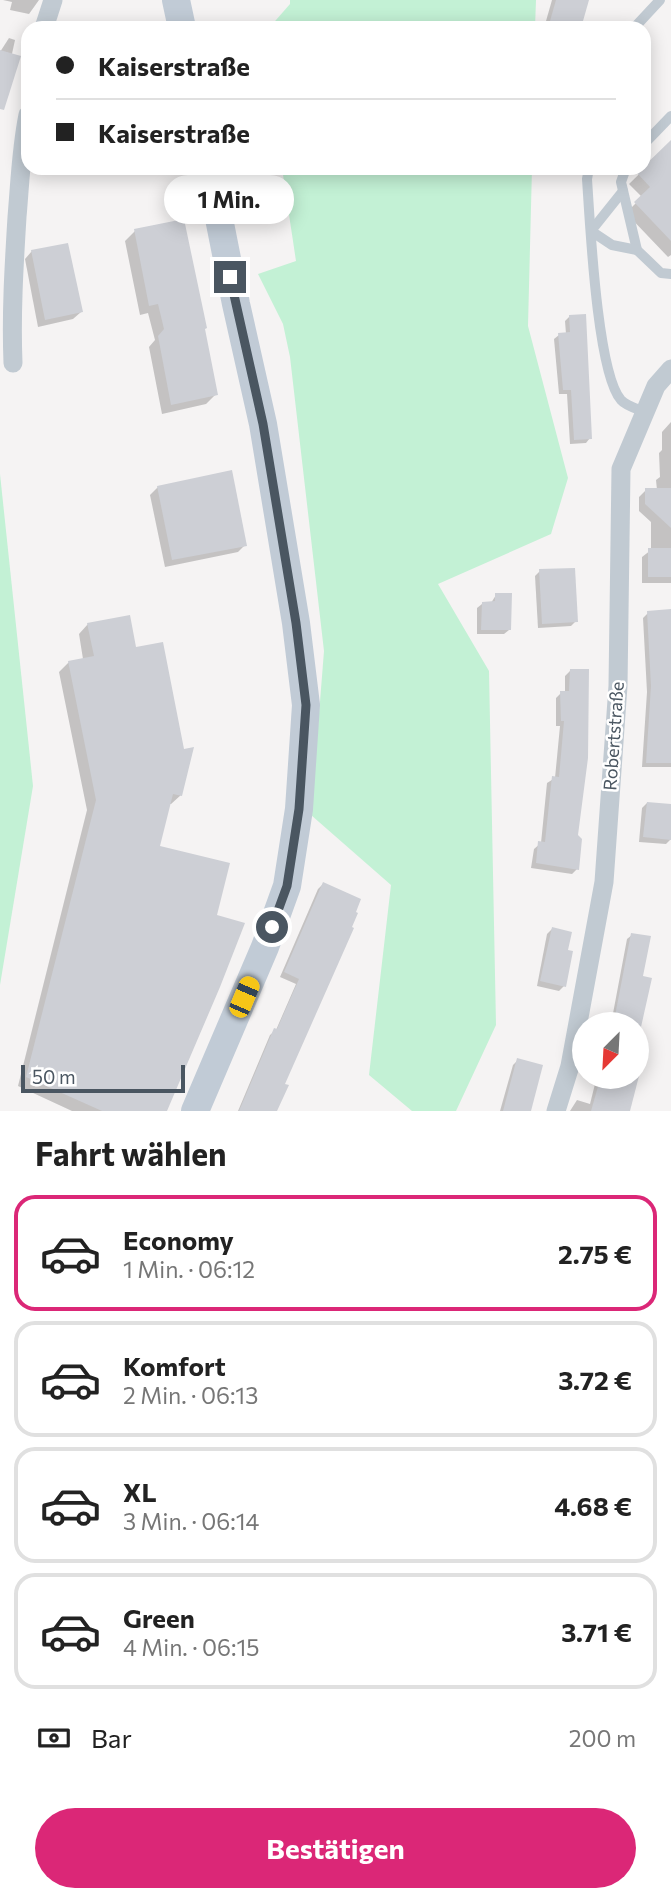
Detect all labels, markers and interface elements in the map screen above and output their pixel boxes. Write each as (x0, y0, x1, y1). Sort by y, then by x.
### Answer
text: Kaiserstraße (98, 50, 250, 81)
text: Kaiserstraße (98, 117, 250, 148)
callout: 1 Min. (165, 176, 295, 224)
text: 1 Min. (198, 185, 260, 213)
route end (214, 261, 246, 293)
street label: Robertstraße (598, 681, 628, 791)
route start (256, 911, 288, 943)
car (227, 974, 262, 1020)
north arrow (572, 1012, 649, 1088)
map controls (572, 1012, 649, 1089)
scale bar (21, 1062, 186, 1094)
text: 50 m (32, 1065, 76, 1088)
text: Fahrt wählen (35, 1133, 227, 1173)
icon: car (39, 1222, 102, 1285)
text: Economy (123, 1224, 234, 1255)
text: 2.75 € (558, 1238, 632, 1269)
text: 1 Min. · 06:12 (123, 1255, 255, 1283)
icon: car (39, 1348, 102, 1411)
text: Komfort (123, 1350, 226, 1381)
text: 3.72 € (558, 1364, 632, 1395)
text: 2 Min. · 06:13 (123, 1381, 258, 1409)
icon: car (39, 1474, 102, 1537)
text: XL (123, 1476, 157, 1507)
text: 4.68 € (554, 1490, 632, 1521)
text: 3 Min. · 06:14 (123, 1507, 259, 1535)
icon: car (39, 1600, 102, 1663)
text: Green (123, 1602, 195, 1633)
text: 3.71 € (561, 1616, 632, 1647)
text: 4 Min. · 06:15 (123, 1633, 259, 1661)
icon: cash (35, 1719, 73, 1757)
text: Bar (91, 1722, 132, 1753)
text: 200 m (569, 1724, 636, 1752)
button: Bestätigen (35, 1808, 636, 1888)

